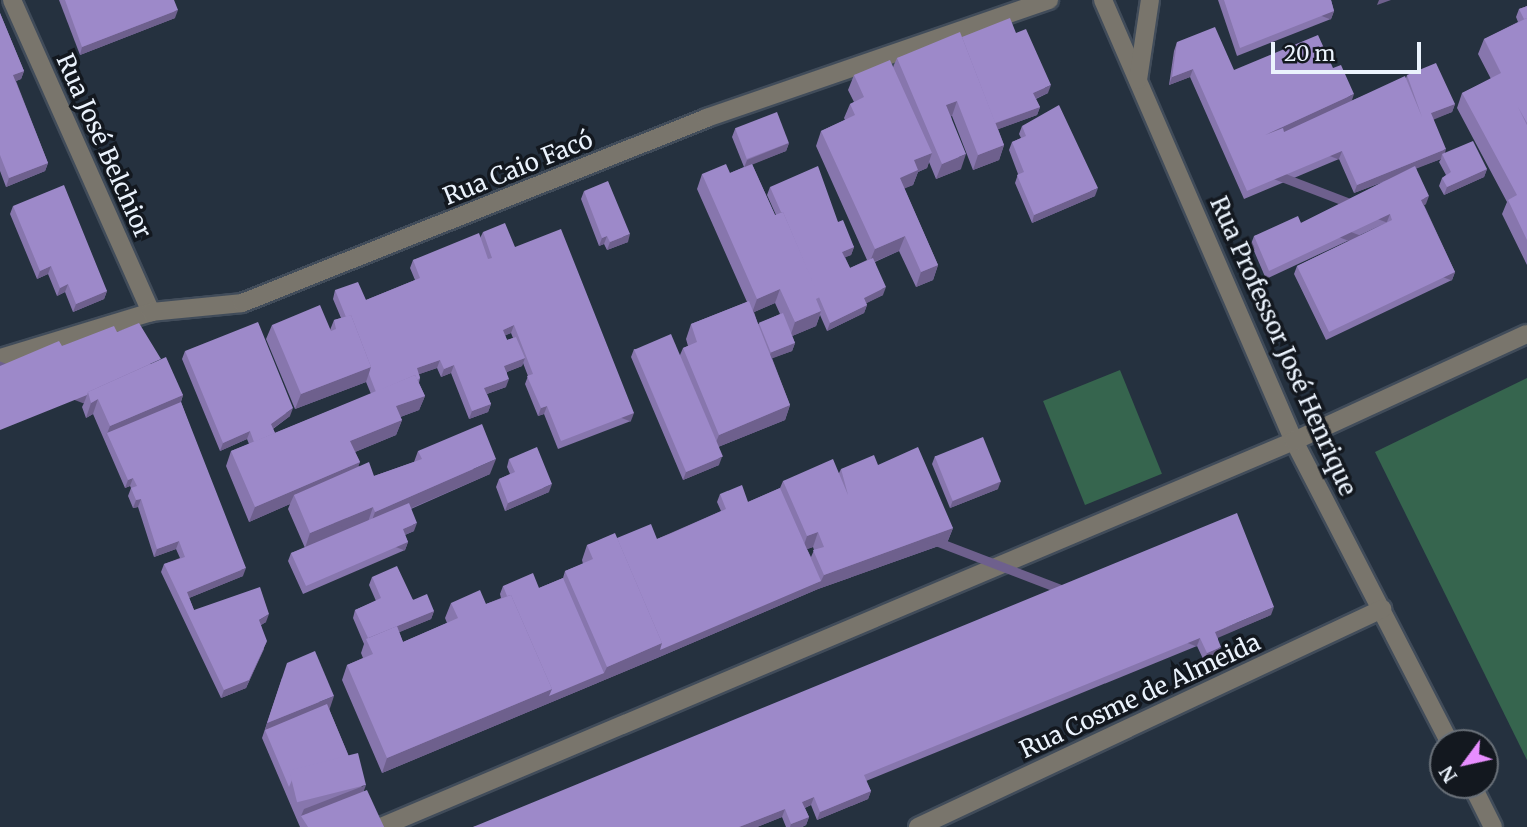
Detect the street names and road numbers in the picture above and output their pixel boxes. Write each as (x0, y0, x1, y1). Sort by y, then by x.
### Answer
street label: Rua José Belchior (50, 49, 158, 243)
street label: Rua Caio Facó (439, 125, 597, 211)
street label: Rua Professor José Henrique (1204, 192, 1362, 500)
street label: Rua Cosme de Almeida (1015, 628, 1265, 764)

